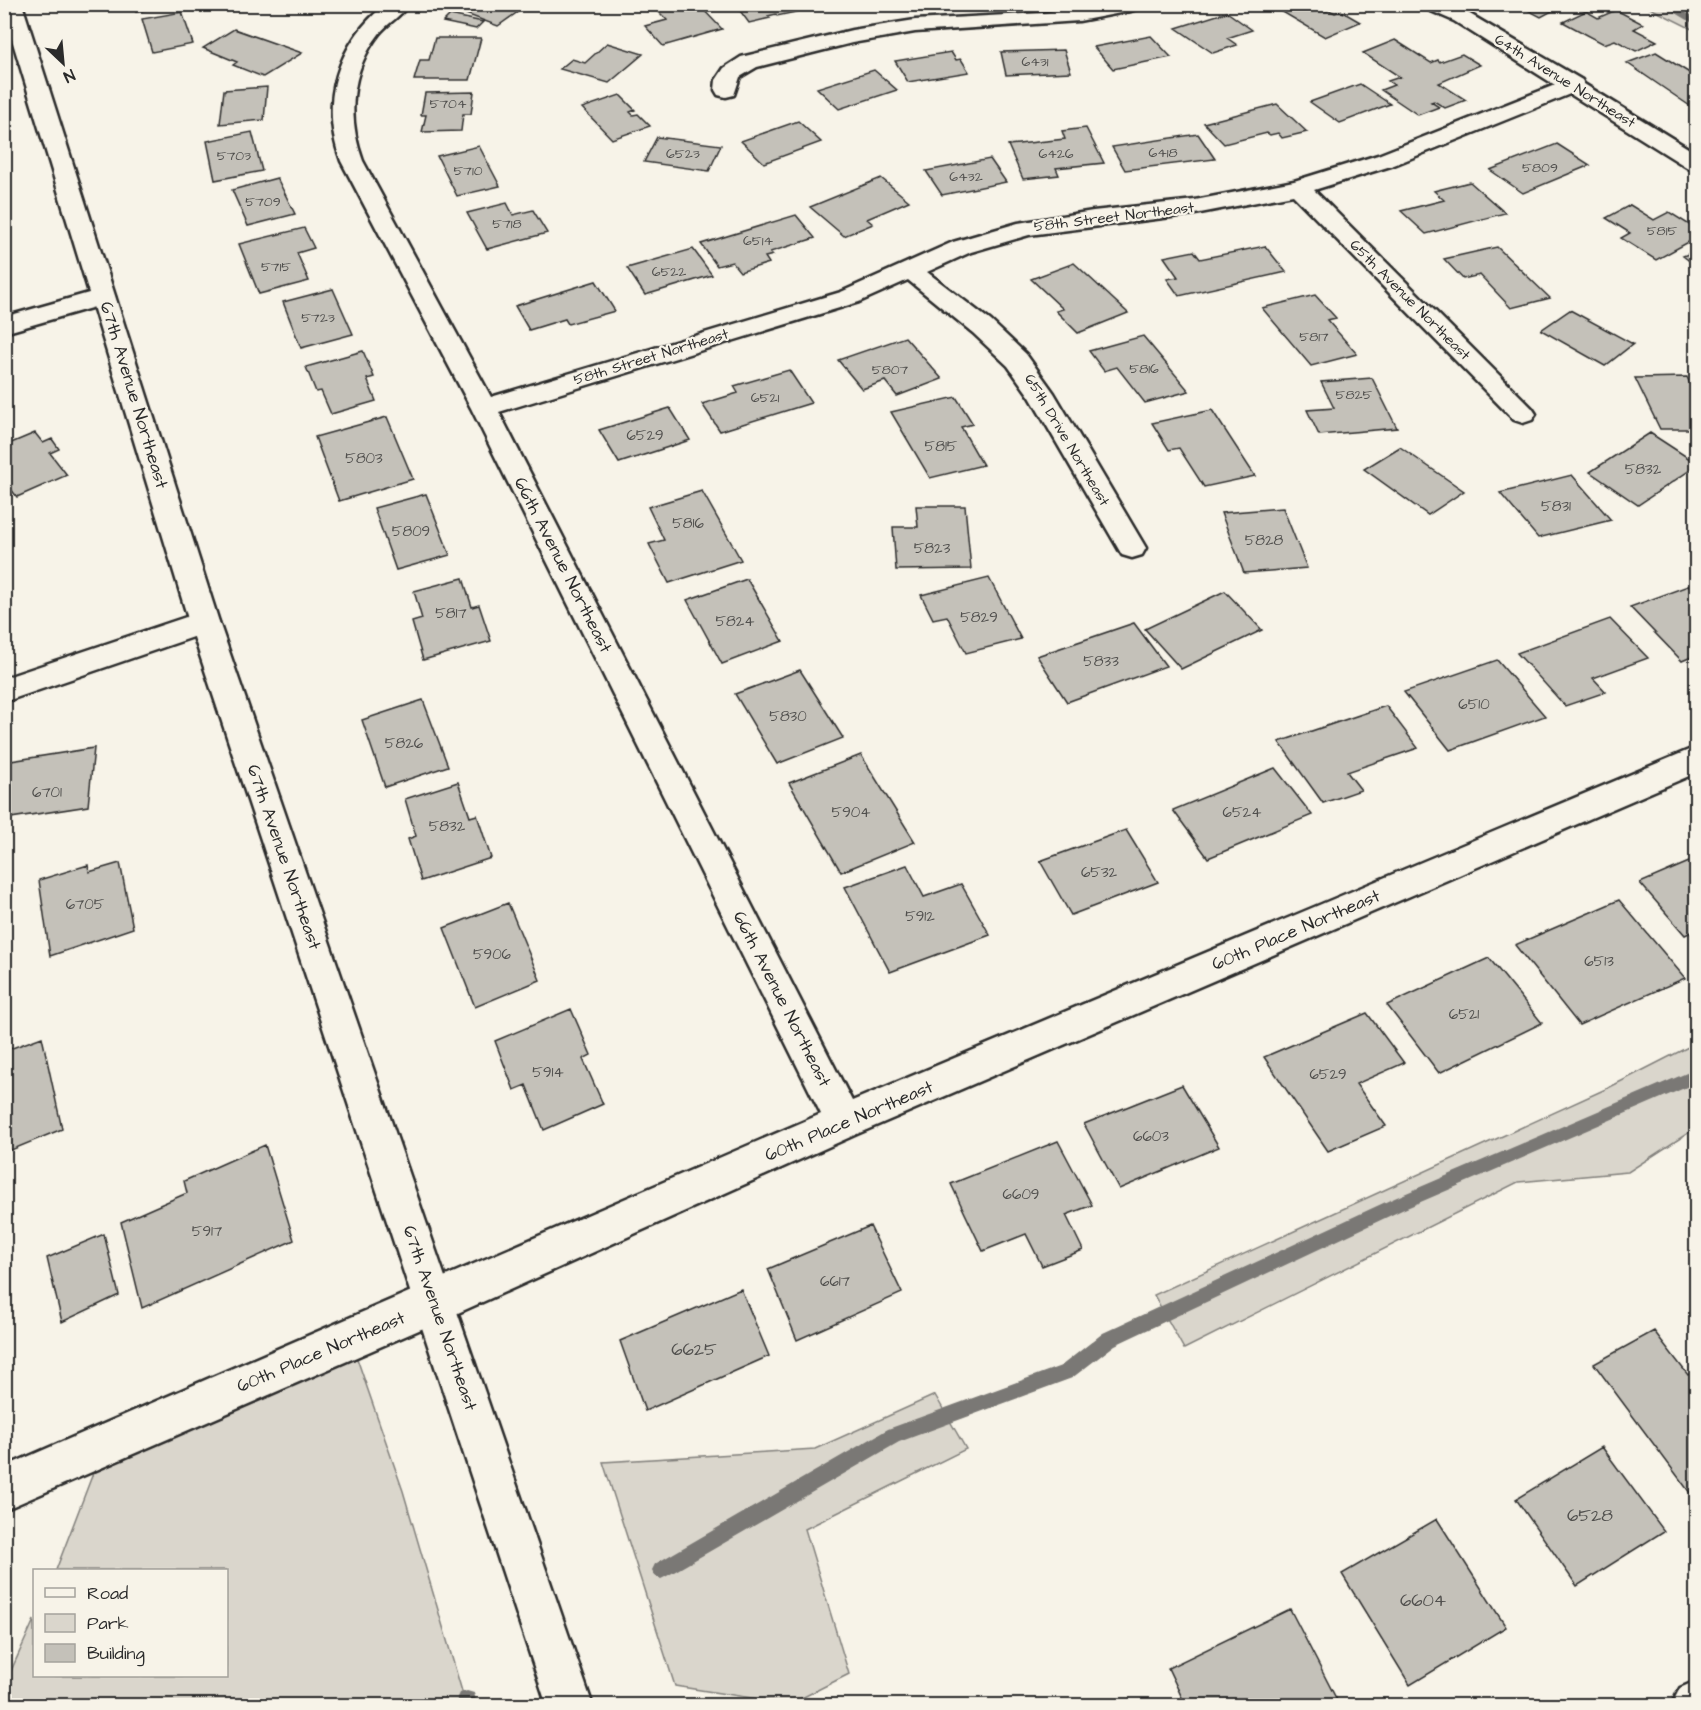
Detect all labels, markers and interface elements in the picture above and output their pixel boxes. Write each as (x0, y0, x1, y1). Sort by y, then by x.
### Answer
street label: 64th Avenue Northeast (1490, 29, 1640, 133)
north arrow (33, 33, 93, 93)
house number: 6431 (1021, 52, 1049, 72)
text: N (60, 63, 78, 88)
house number: 5704 (430, 94, 467, 114)
house number: 6418 (1148, 143, 1178, 163)
house number: 6523 (666, 144, 700, 164)
house number: 6426 (1038, 144, 1074, 164)
house number: 5703 (217, 146, 251, 166)
house number: 5809 (1522, 158, 1558, 178)
house number: 5710 (453, 161, 483, 181)
house number: 6432 (949, 167, 983, 187)
house number: 5709 (245, 192, 281, 212)
street label: 58th Street Northeast (1033, 197, 1195, 237)
house number: 5718 (492, 214, 522, 234)
house number: 5815 (1647, 221, 1677, 241)
house number: 6514 (743, 231, 773, 251)
street label: 65th Avenue Northeast (1345, 235, 1475, 365)
house number: 5715 (261, 257, 291, 277)
house number: 6522 (652, 262, 686, 282)
street label: 67th Avenue Northeast (94, 298, 175, 492)
house number: 5723 (301, 308, 335, 328)
street label: 58th Street Northeast (571, 323, 731, 391)
house number: 5817 (1299, 327, 1329, 347)
house number: 5816 (1129, 359, 1159, 379)
house number: 5807 (872, 360, 909, 380)
street label: 65th Drive Northeast (1019, 370, 1115, 510)
house number: 5825 (1336, 385, 1373, 405)
house number: 6521 (751, 388, 779, 408)
house number: 6529 (626, 425, 664, 446)
house number: 5815 (925, 436, 958, 457)
house number: 5803 (345, 448, 383, 469)
house number: 5832 (1625, 459, 1662, 480)
street label: 66th Avenue Northeast (508, 473, 619, 658)
house number: 5831 (1541, 496, 1571, 517)
house number: 5816 (672, 513, 704, 534)
house number: 5809 (392, 521, 430, 542)
house number: 5828 (1245, 530, 1284, 551)
house number: 5823 (914, 538, 951, 559)
house number: 5817 (435, 603, 467, 624)
house number: 5829 (960, 607, 998, 628)
house number: 5824 (715, 611, 755, 632)
house number: 5833 (1083, 651, 1119, 672)
house number: 6510 (1458, 694, 1490, 715)
house number: 5830 (769, 706, 807, 727)
house number: 5826 (385, 733, 424, 754)
street label: 67th Avenue Northeast (241, 761, 328, 954)
house number: 6701 (32, 782, 62, 803)
house number: 5904 (832, 802, 870, 823)
house number: 6524 (1223, 802, 1261, 823)
house number: 5832 (429, 816, 466, 837)
house number: 6532 (1081, 862, 1118, 883)
street label: 60th Place Northeast (1208, 883, 1385, 977)
house number: 6705 (66, 894, 105, 915)
house number: 5912 (905, 906, 935, 927)
street label: 66th Avenue Northeast (727, 907, 838, 1092)
house number: 5906 (473, 944, 512, 965)
house number: 6513 (1584, 951, 1614, 972)
house number: 6521 (1449, 1004, 1479, 1025)
house number: 5914 (532, 1062, 564, 1083)
house number: 6529 (1309, 1064, 1347, 1085)
street label: 60th Place Northeast (761, 1074, 938, 1168)
house number: 6603 (1133, 1126, 1169, 1147)
house number: 6609 (1003, 1184, 1039, 1205)
house number: 5917 (192, 1221, 222, 1242)
street label: 67th Avenue Northeast (397, 1222, 484, 1415)
house number: 6617 (820, 1271, 850, 1292)
street label: 60th Place Northeast (233, 1305, 410, 1399)
house number: 6625 (671, 1337, 717, 1362)
house number: 6528 (1567, 1503, 1613, 1528)
legend (33, 1569, 228, 1677)
text: Road (87, 1581, 128, 1606)
house number: 6604 (1400, 1588, 1446, 1613)
text: Park (87, 1611, 129, 1636)
text: Building (87, 1641, 145, 1667)

